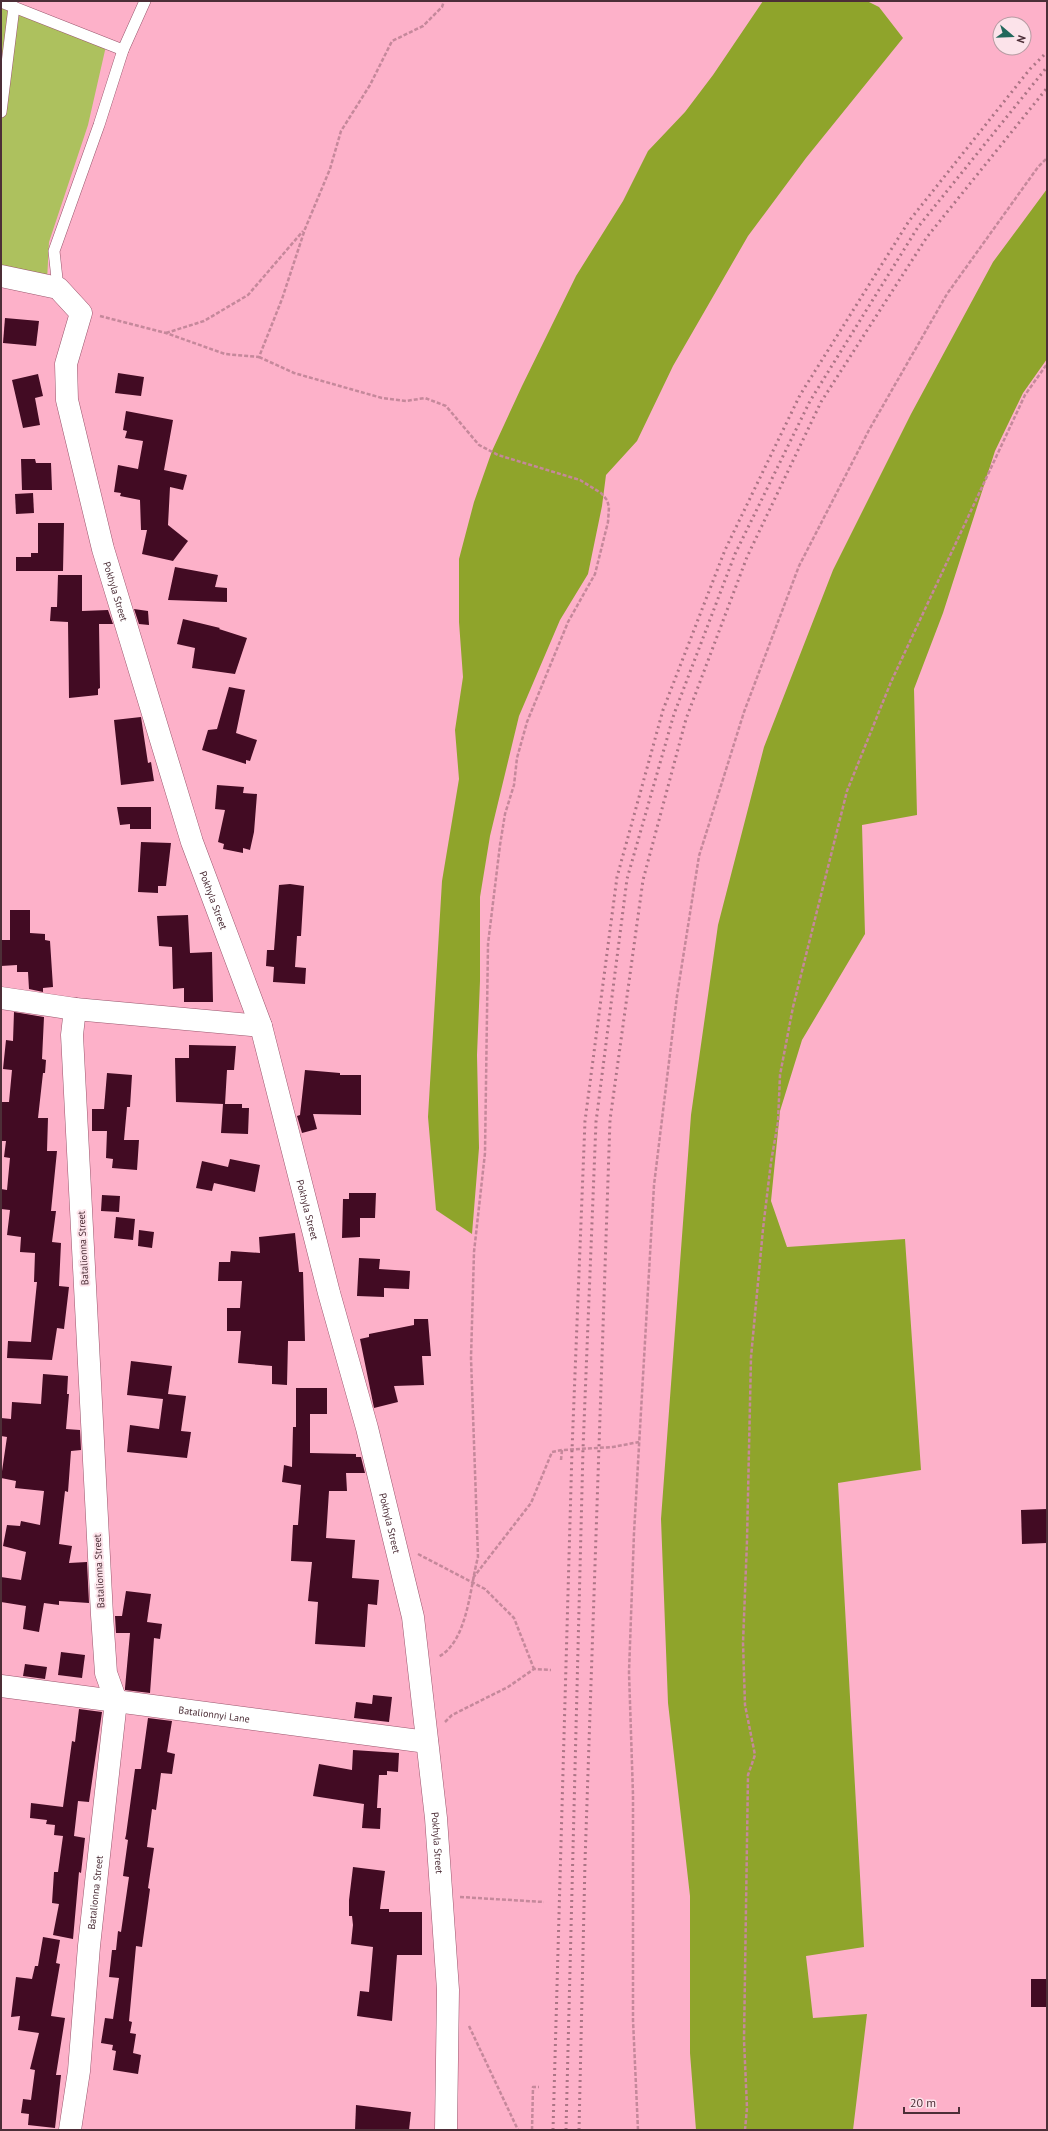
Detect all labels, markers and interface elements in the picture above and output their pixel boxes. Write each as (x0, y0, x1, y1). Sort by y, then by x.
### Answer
north arrow (992, 16, 1032, 56)
text: N (1014, 34, 1029, 45)
street label: Pokhyla Street (101, 560, 131, 623)
street label: Pokhyla Street (197, 869, 231, 932)
street label: Pokhyla Street (294, 1178, 322, 1242)
street label: Batalionna Street (75, 1210, 91, 1285)
street label: Pokhyla Street (377, 1492, 404, 1555)
street label: Batalionna Street (91, 1533, 107, 1608)
street label: Batalionnyi Lane (178, 1703, 251, 1725)
street label: Pokhyla Street (429, 1811, 446, 1875)
street label: Batalionna Street (84, 1854, 106, 1930)
scale bar (904, 2089, 959, 2115)
text: 20 m (910, 2095, 936, 2110)

